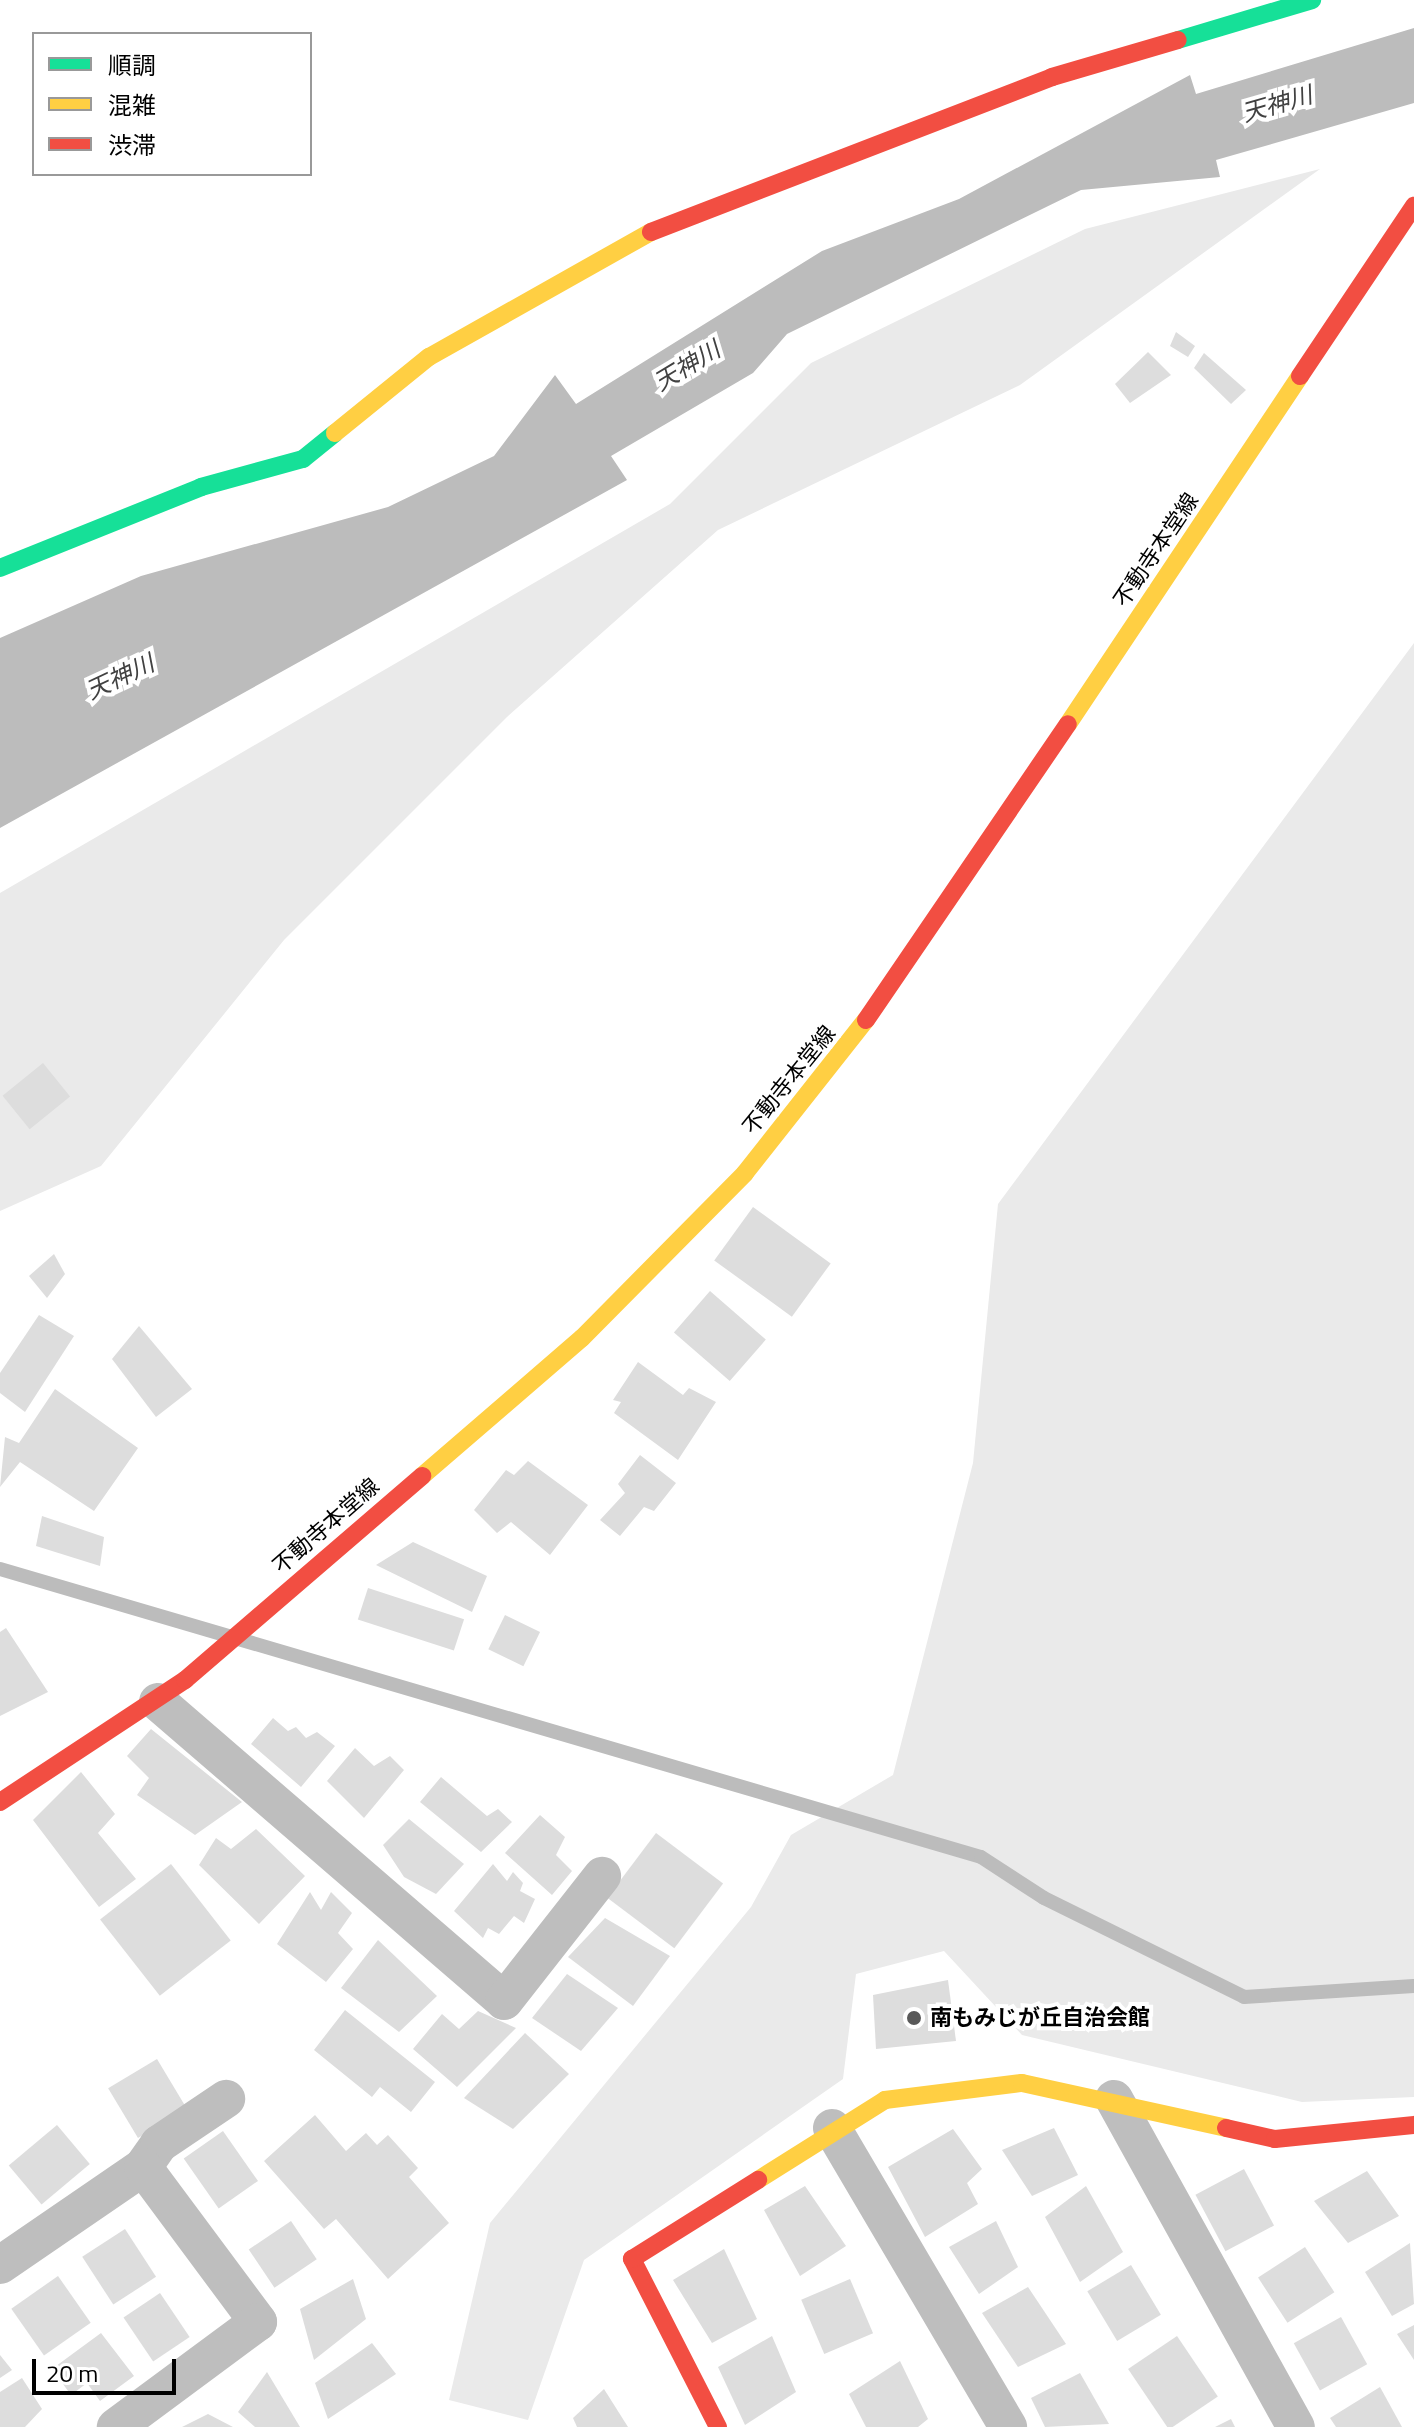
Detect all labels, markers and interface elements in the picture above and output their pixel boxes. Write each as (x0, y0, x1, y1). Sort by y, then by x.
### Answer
legend (32, 32, 312, 176)
text: 順調 (108, 47, 156, 83)
water label: 天神川 (1238, 80, 1316, 128)
text: 混雑 (108, 87, 156, 123)
text: 渋滞 (108, 127, 156, 163)
water label: 天神川 (649, 335, 725, 397)
street label: 不動寺本堂線 (1108, 488, 1204, 612)
water label: 天神川 (81, 649, 159, 705)
street label: 不動寺本堂線 (737, 1020, 841, 1140)
street label: 不動寺本堂線 (268, 1473, 384, 1579)
place label: 南もみじが丘自治会館 (930, 2005, 1150, 2031)
marker: 南もみじが丘自治会館 (905, 2009, 923, 2027)
scale bar (36, 2343, 180, 2393)
text: 20 m (46, 2355, 98, 2391)

